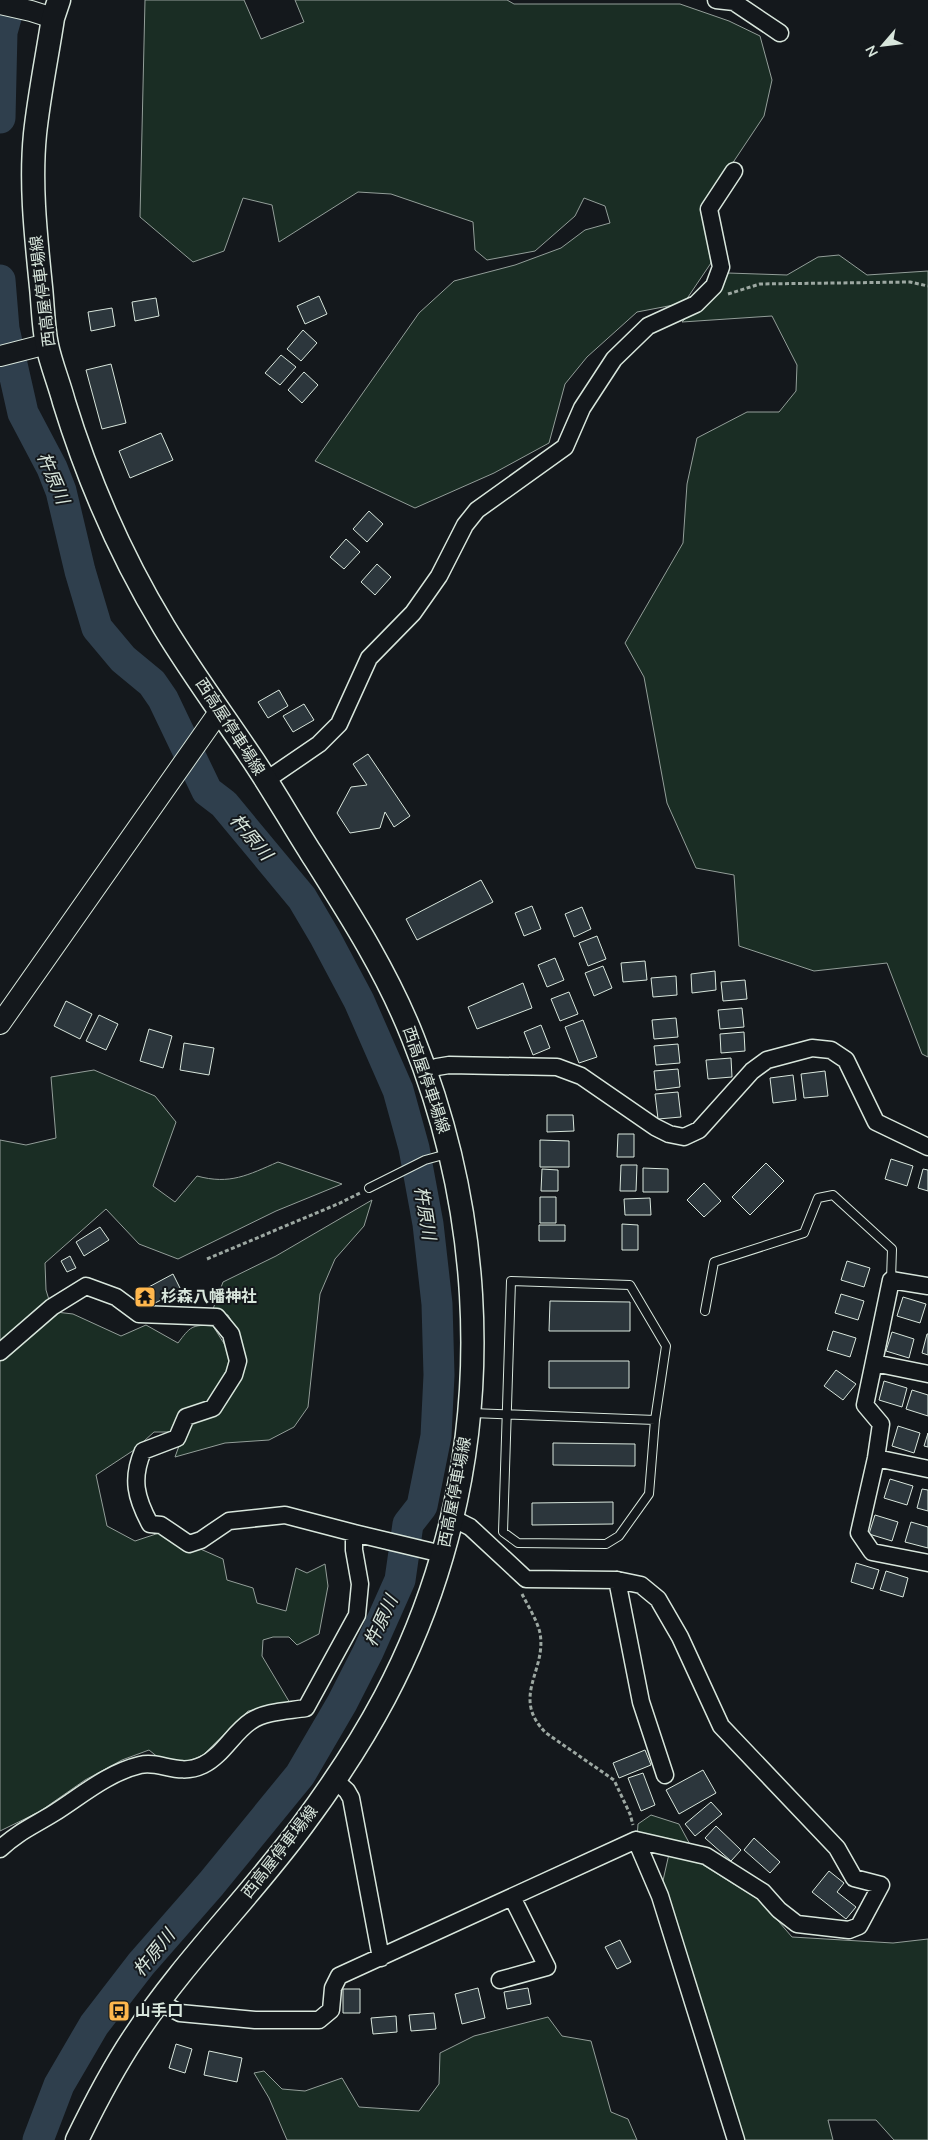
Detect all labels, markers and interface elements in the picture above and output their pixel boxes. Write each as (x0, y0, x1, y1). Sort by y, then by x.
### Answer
north arrow (858, 20, 908, 70)
text: N (861, 42, 883, 60)
street label: 西高屋停車場線 (25, 234, 61, 348)
water label: 杵原川 (31, 448, 75, 509)
street label: 西高屋停車場線 (190, 674, 270, 780)
water label: 杵原川 (224, 809, 279, 867)
street label: 西高屋停車場線 (397, 1023, 455, 1137)
water label: 杵原川 (409, 1184, 441, 1244)
temple icon: 杉森八幡神社 (133, 1285, 157, 1309)
place label: 杉森八幡神社 (161, 1286, 257, 1308)
street label: 西高屋停車場線 (434, 1435, 476, 1549)
water label: 杵原川 (359, 1590, 404, 1651)
street label: 西高屋停車場線 (237, 1801, 323, 1903)
water label: 杵原川 (128, 1923, 182, 1982)
bus stop icon: 山手口 (107, 1999, 131, 2023)
place label: 山手口 (135, 2000, 183, 2022)

